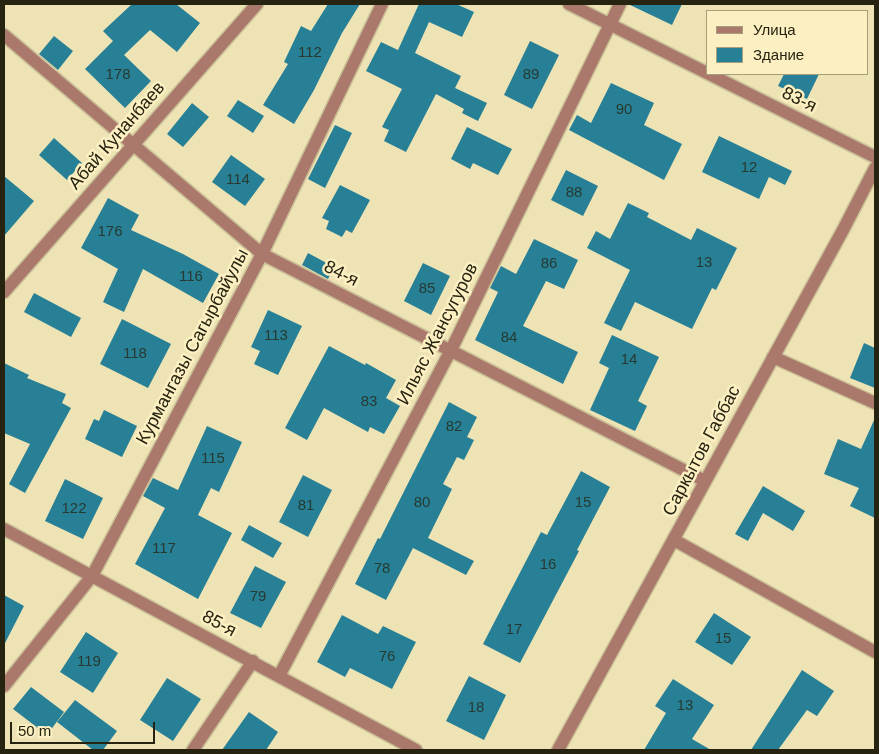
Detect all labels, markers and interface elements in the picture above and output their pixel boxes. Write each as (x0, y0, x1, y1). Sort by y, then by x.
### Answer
legend (706, 10, 869, 75)
text: Улица (753, 21, 796, 38)
house number: 112 (298, 44, 322, 62)
text: Здание (753, 46, 804, 63)
house number: 178 (105, 66, 131, 84)
house number: 89 (523, 66, 539, 84)
street label: Абай Кунанбаев (64, 78, 170, 194)
street label: 83-я (778, 82, 820, 118)
house number: 90 (616, 101, 632, 119)
house number: 12 (741, 159, 757, 177)
house number: 114 (226, 171, 250, 189)
house number: 88 (566, 184, 582, 202)
house number: 176 (97, 223, 123, 241)
street label: Курмангазы Сагырбайулы (132, 245, 254, 449)
house number: 13 (696, 254, 712, 272)
house number: 86 (541, 255, 557, 273)
street label: 84-я (320, 256, 362, 292)
street label: Ильяс Жансугуров (393, 259, 483, 409)
house number: 116 (179, 268, 203, 286)
house number: 85 (419, 280, 435, 298)
house number: 113 (264, 327, 288, 345)
house number: 84 (501, 329, 517, 347)
house number: 118 (123, 345, 147, 363)
house number: 14 (621, 351, 637, 369)
street label: Саркытов Габбас (659, 382, 745, 520)
house number: 83 (361, 393, 377, 411)
house number: 82 (446, 418, 462, 436)
house number: 115 (201, 450, 225, 468)
house number: 80 (414, 494, 430, 512)
house number: 15 (575, 494, 591, 512)
house number: 81 (298, 497, 314, 515)
house number: 122 (61, 500, 87, 518)
house number: 117 (152, 540, 176, 558)
house number: 16 (540, 556, 556, 574)
house number: 78 (374, 560, 390, 578)
house number: 79 (250, 588, 266, 606)
street label: 85-я (198, 606, 240, 642)
house number: 17 (506, 621, 522, 639)
house number: 15 (715, 630, 731, 648)
house number: 76 (379, 648, 395, 666)
house number: 119 (77, 653, 101, 671)
house number: 13 (677, 697, 693, 715)
house number: 18 (468, 699, 484, 717)
scale bar (12, 712, 158, 744)
text: 50 m (18, 722, 51, 739)

